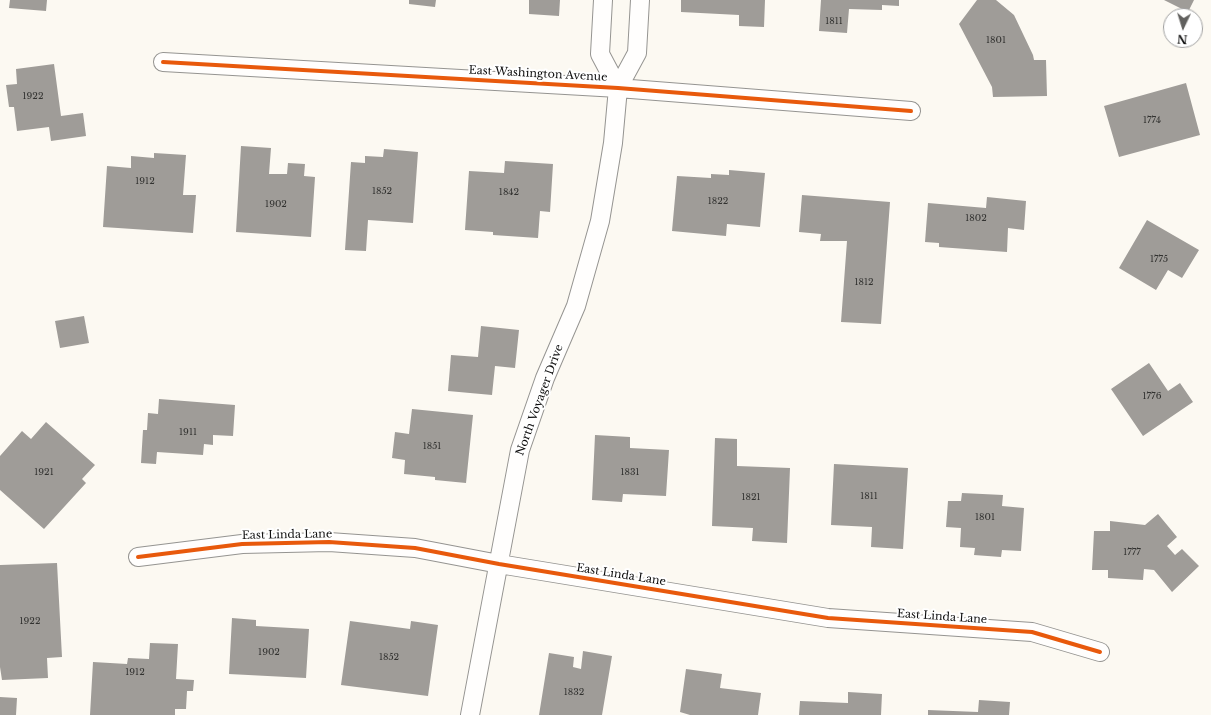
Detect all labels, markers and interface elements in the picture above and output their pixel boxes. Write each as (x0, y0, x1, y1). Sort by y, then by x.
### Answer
north arrow (1163, 8, 1203, 48)
house number: 1811 (825, 16, 843, 26)
text: N (1177, 32, 1188, 46)
house number: 1801 (986, 35, 1006, 45)
street label: East Washington Avenue (468, 64, 608, 84)
house number: 1922 (23, 91, 43, 101)
house number: 1774 (1143, 115, 1161, 125)
house number: 1912 (135, 176, 155, 186)
house number: 1852 (372, 186, 392, 196)
house number: 1842 (499, 187, 519, 197)
house number: 1822 (708, 196, 728, 206)
house number: 1902 (265, 199, 287, 209)
house number: 1802 (965, 213, 987, 223)
house number: 1775 (1150, 254, 1168, 264)
house number: 1812 (854, 277, 874, 287)
street label: North Voyager Drive (514, 343, 566, 457)
house number: 1776 (1143, 391, 1161, 401)
house number: 1911 (179, 427, 197, 437)
house number: 1851 (423, 441, 441, 451)
house number: 1921 (34, 467, 54, 477)
house number: 1831 (620, 467, 640, 477)
house number: 1811 (860, 491, 878, 501)
house number: 1821 (741, 492, 761, 502)
house number: 1801 (975, 512, 995, 522)
street label: East Linda Lane (242, 528, 332, 542)
house number: 1777 (1123, 547, 1141, 557)
street label: East Linda Lane (575, 561, 667, 589)
street label: East Linda Lane (896, 607, 988, 627)
house number: 1922 (20, 616, 40, 626)
house number: 1902 (258, 647, 280, 657)
house number: 1852 (379, 652, 399, 662)
house number: 1912 (125, 667, 145, 677)
house number: 1832 (564, 687, 584, 697)

